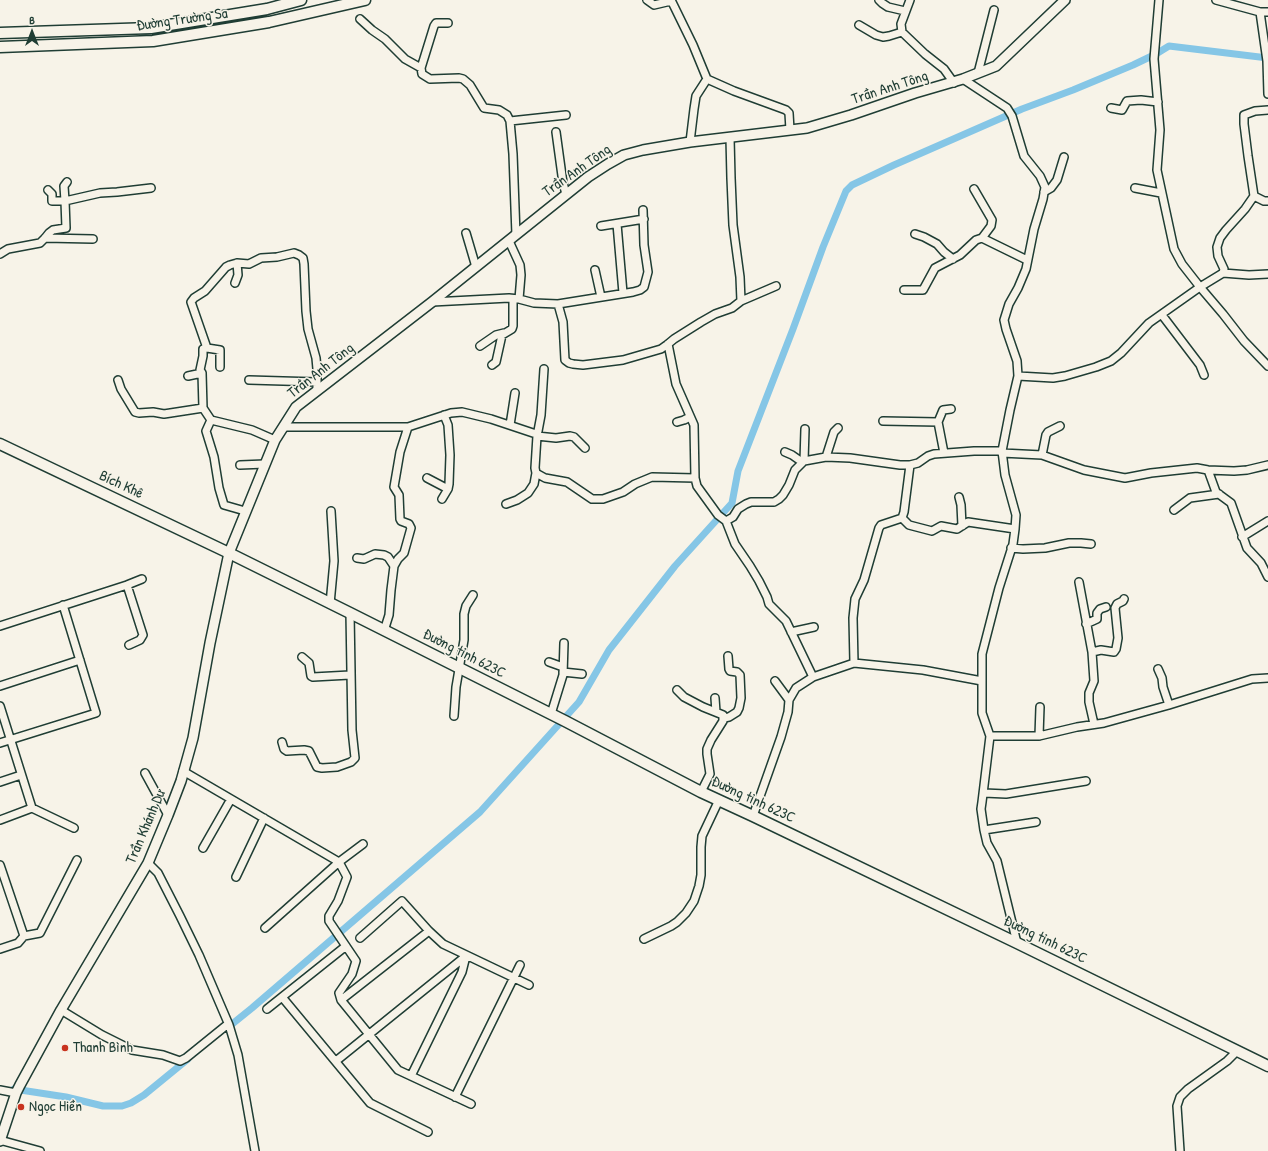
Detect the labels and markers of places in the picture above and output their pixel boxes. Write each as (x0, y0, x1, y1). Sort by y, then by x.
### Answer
place label: Thanh Bình (73, 1039, 133, 1057)
marker: Thanh Bình (60, 1043, 70, 1053)
place label: Ngọc Hiền (29, 1098, 82, 1116)
marker: Ngọc Hiền (16, 1102, 26, 1112)

